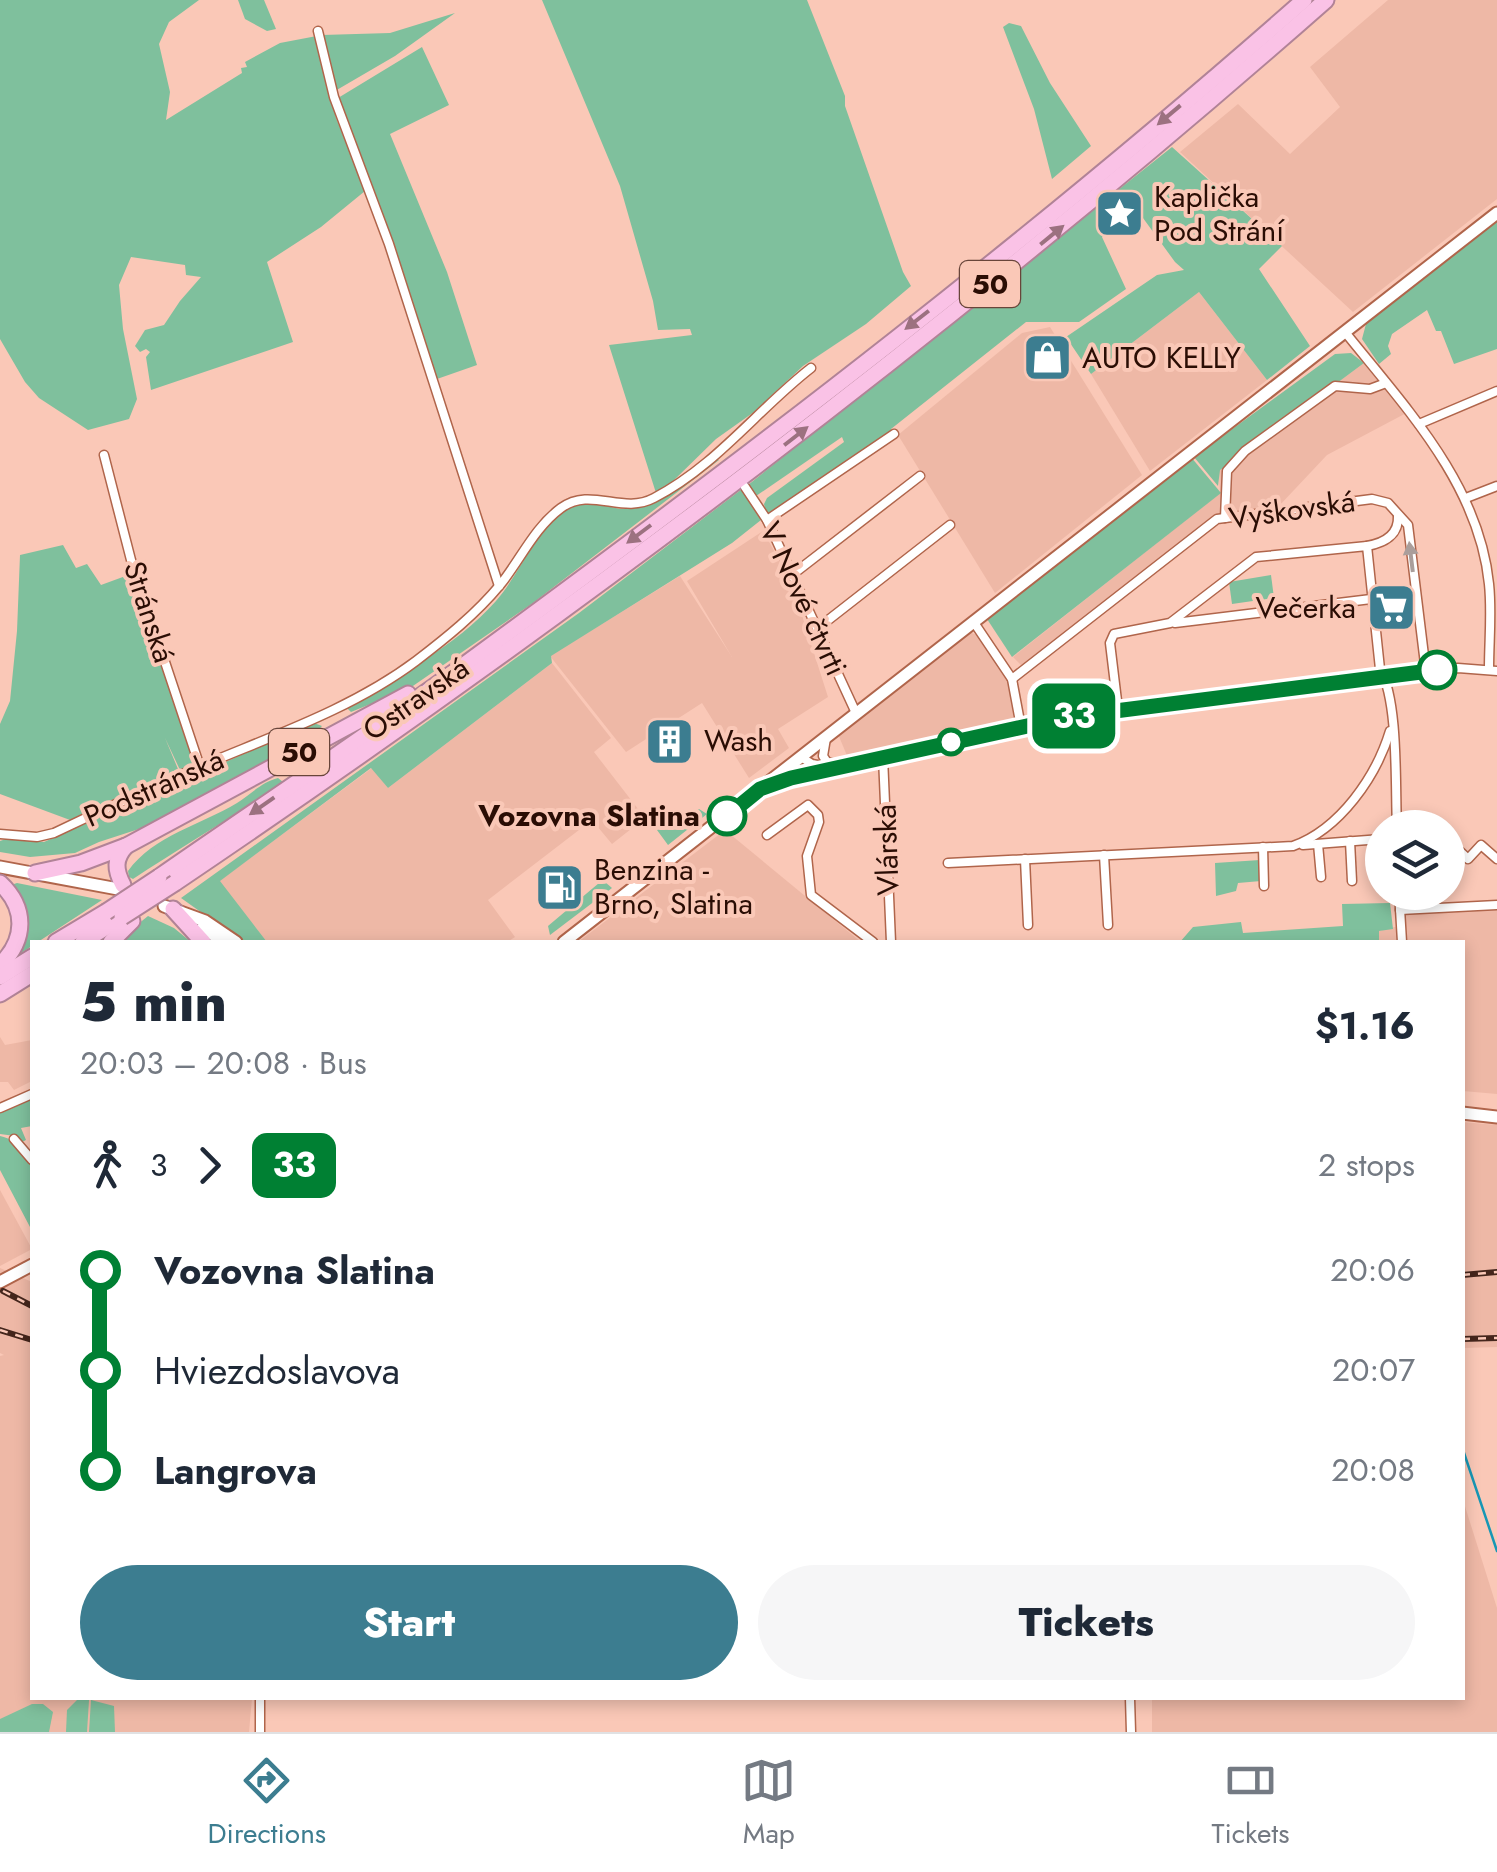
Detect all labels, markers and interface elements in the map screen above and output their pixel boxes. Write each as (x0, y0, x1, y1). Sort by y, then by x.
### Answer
one-way arrow (1157, 104, 1182, 126)
place label: Kaplička Pod Strání (1154, 175, 1285, 252)
place icon: Kaplička Pod Strání (1093, 188, 1145, 240)
one-way arrow (1039, 225, 1064, 246)
road number: 50 (960, 261, 1020, 307)
one-way arrow (904, 309, 929, 330)
shop icon: AUTO KELLY (1021, 332, 1073, 384)
place label: AUTO KELLY (1082, 336, 1241, 379)
one-way arrow (784, 426, 809, 447)
street label: Vyškovská (1226, 479, 1358, 540)
street label: V Nové čtvrti (749, 515, 858, 683)
one-way arrow (626, 524, 652, 544)
one-way arrow (1403, 540, 1419, 572)
street label: Stránská (113, 556, 186, 668)
supermarket icon: Večerka (1365, 582, 1417, 634)
place label: Večerka (1255, 586, 1356, 629)
street label: Ostravská (354, 646, 477, 751)
unlabelled marker (1418, 651, 1456, 689)
line badge: 33 (1029, 684, 1119, 748)
text: 33 (1052, 691, 1096, 741)
building icon: Wash (643, 715, 695, 767)
place label: Wash (704, 719, 773, 762)
road number: 50 (269, 729, 329, 775)
unlabelled marker (938, 729, 964, 755)
street label: Podstránská (77, 738, 230, 837)
place label: Vozovna Slatina (477, 794, 700, 837)
one-way arrow (248, 796, 275, 815)
marker: Vozovna Slatina (708, 797, 746, 835)
street label: Vlárská (863, 804, 910, 896)
map controls (1365, 810, 1465, 910)
button: layers (1365, 810, 1465, 910)
place label: Benzina - Brno, Slatina (594, 848, 753, 925)
fuel station icon: Benzina - Brno, Slatina (533, 861, 585, 913)
text: 5 min (80, 962, 227, 1042)
text: $1.16 (1315, 998, 1415, 1053)
text: 20:03 – 20:08 · Bus (80, 1040, 367, 1086)
icon: walk (80, 1138, 135, 1193)
icon: forward (182, 1138, 237, 1193)
text: 33 (272, 1140, 316, 1190)
text: 3 (150, 1142, 167, 1188)
text: 2 stops (1318, 1142, 1415, 1188)
text: Vozovna Slatina (154, 1243, 435, 1298)
text: 20:06 (1330, 1247, 1415, 1293)
text: Hviezdoslavova (154, 1343, 400, 1398)
text: 20:07 (1332, 1347, 1415, 1393)
text: Langrova (154, 1443, 317, 1498)
text: 20:08 (1331, 1447, 1415, 1493)
button: Start (80, 1565, 738, 1680)
button: Tickets (758, 1565, 1415, 1680)
tab: Directions (208, 1753, 326, 1854)
tab: Map (741, 1753, 796, 1854)
tab: Tickets (1211, 1753, 1289, 1854)

